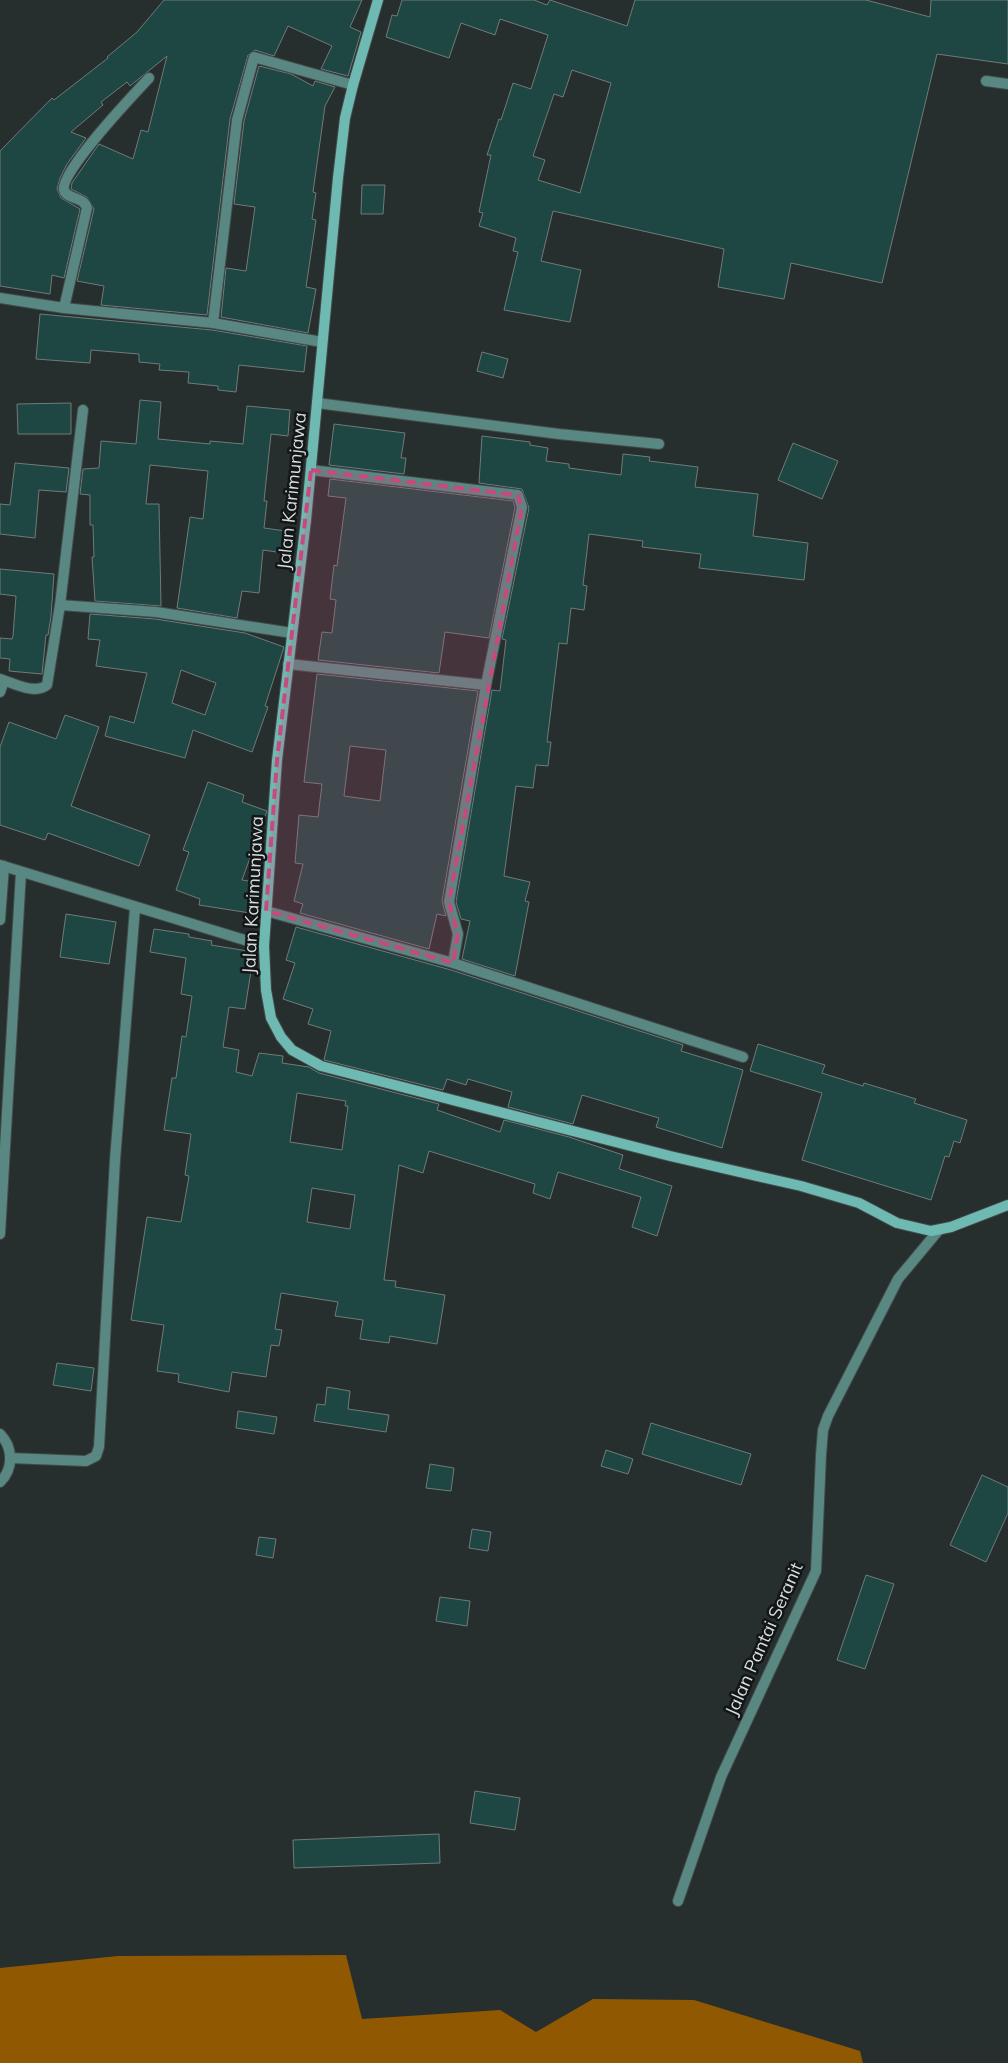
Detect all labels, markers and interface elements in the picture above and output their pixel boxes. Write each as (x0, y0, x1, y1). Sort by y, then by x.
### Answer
street label: Jalan Karimunjawa (272, 411, 311, 571)
street label: Jalan Karimunjawa (237, 815, 268, 975)
street label: Jalan Pantai Seranit (719, 1559, 808, 1719)

